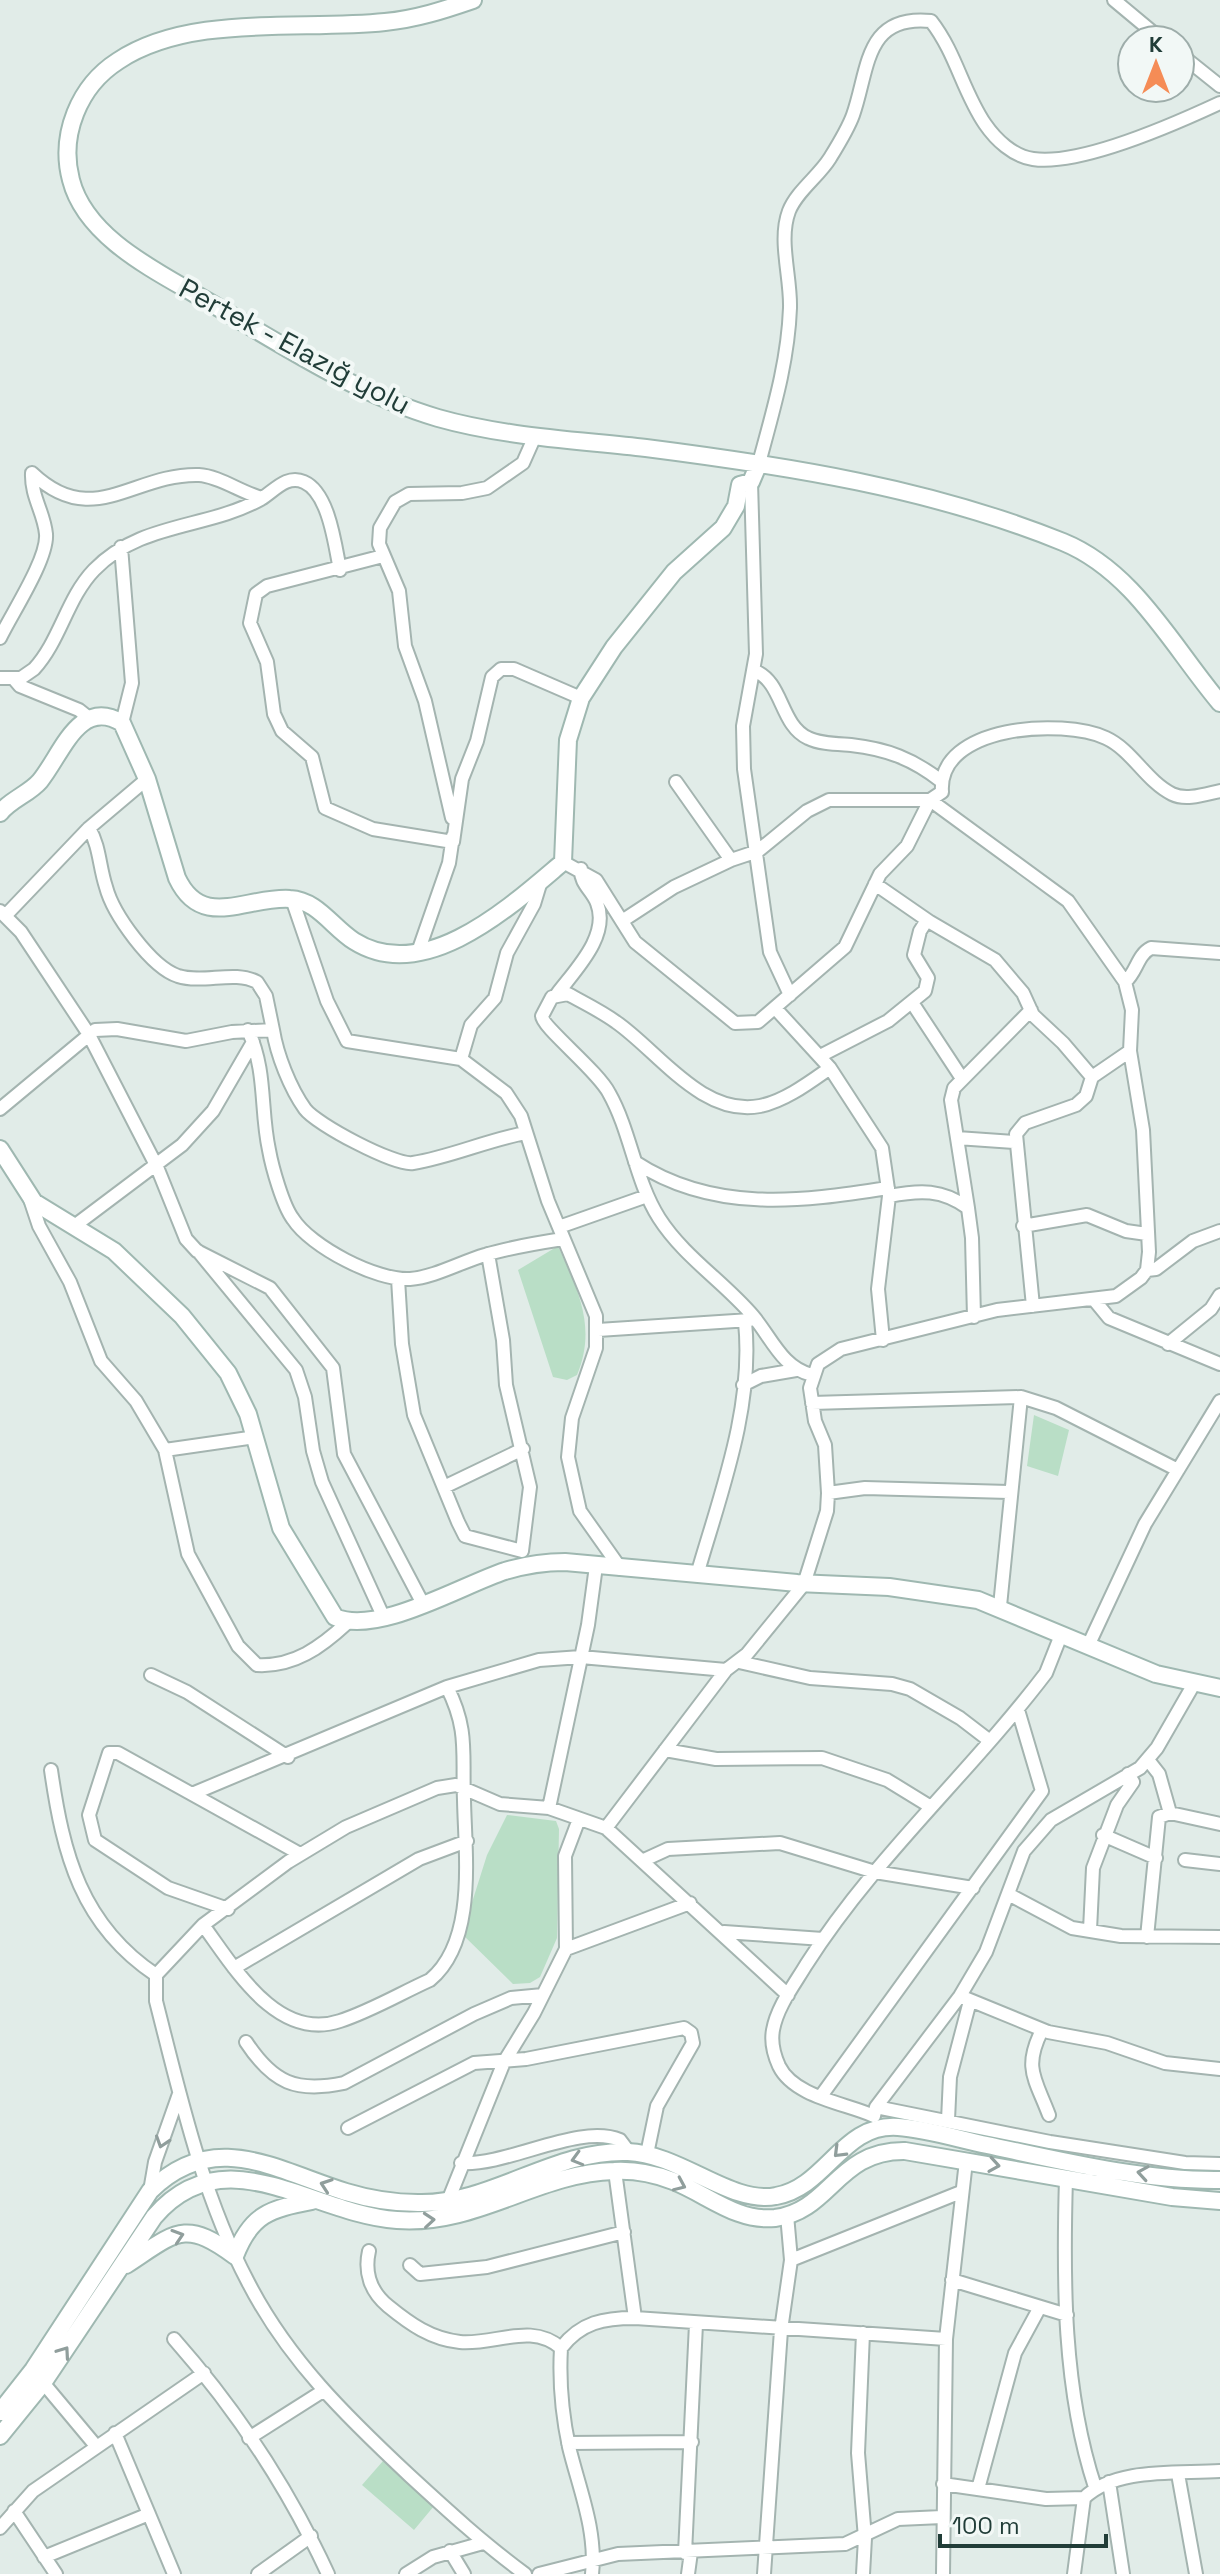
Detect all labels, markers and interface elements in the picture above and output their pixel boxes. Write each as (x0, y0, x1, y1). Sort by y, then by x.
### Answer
north arrow (1116, 24, 1196, 104)
text: K (1149, 30, 1163, 58)
street label: Pertek - Elazığ yolu (173, 270, 417, 422)
one-way arrow (156, 2134, 172, 2148)
one-way arrow (834, 2143, 848, 2157)
one-way arrow (570, 2150, 584, 2166)
one-way arrow (987, 2156, 1000, 2173)
one-way arrow (1136, 2165, 1149, 2182)
one-way arrow (671, 2175, 686, 2191)
one-way arrow (319, 2178, 333, 2195)
one-way arrow (423, 2212, 436, 2229)
one-way arrow (171, 2229, 184, 2245)
one-way arrow (54, 2346, 69, 2360)
scale bar (940, 2498, 1106, 2548)
text: 100 m (952, 2510, 1020, 2541)

